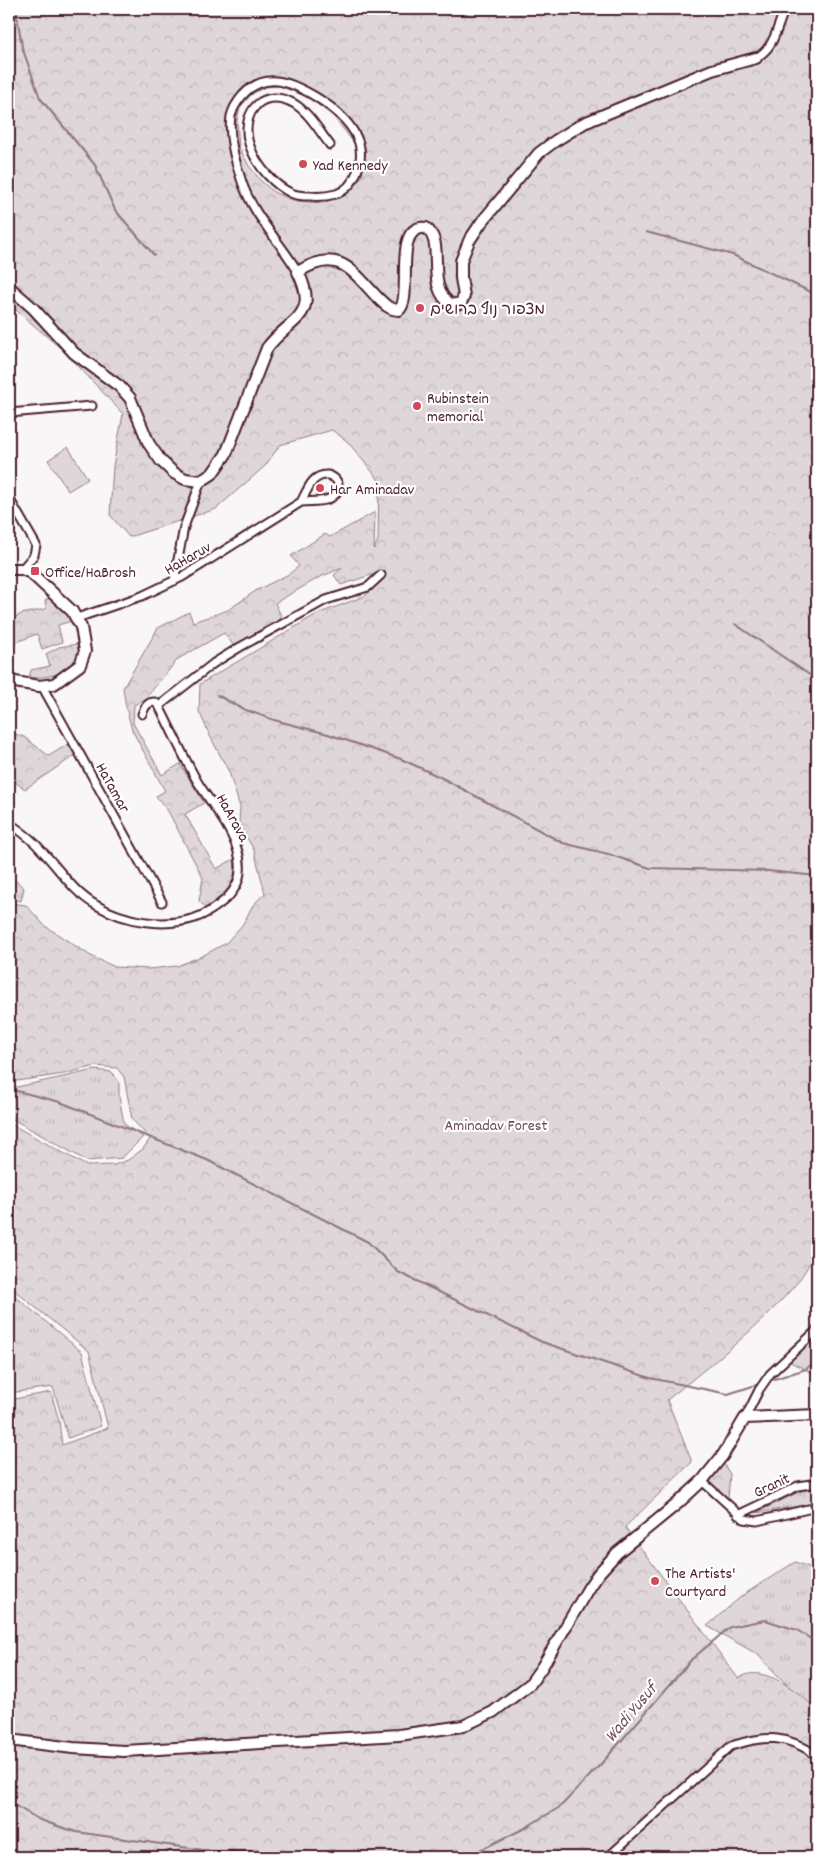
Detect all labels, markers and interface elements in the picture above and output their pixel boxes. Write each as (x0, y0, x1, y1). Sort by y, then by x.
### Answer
place label: Yad Kennedy (313, 155, 388, 178)
marker: Yad Kennedy (297, 158, 309, 170)
place label: מצפור נוף ברושים (430, 299, 545, 322)
marker: מצפור נוף ברושים (414, 302, 426, 314)
place label: Rubinstein memorial (427, 388, 489, 429)
marker: Rubinstein memorial (411, 400, 423, 412)
place label: Har Aminadav (330, 479, 415, 502)
marker: Har Aminadav (314, 482, 326, 494)
street label: HaHaruv (160, 536, 216, 582)
place label: Office/HaBrosh (45, 562, 136, 585)
marker: Office/HaBrosh (29, 565, 41, 577)
street label: HaTamar (89, 759, 135, 817)
street label: HaArava (209, 790, 255, 847)
park label: Aminadav Forest (445, 1115, 547, 1138)
street label: Granit (750, 1468, 794, 1505)
place label: The Artists' Courtyard (665, 1563, 735, 1604)
marker: The Artists' Courtyard (649, 1575, 661, 1587)
water label: Wadi Yusuf (600, 1676, 667, 1749)

